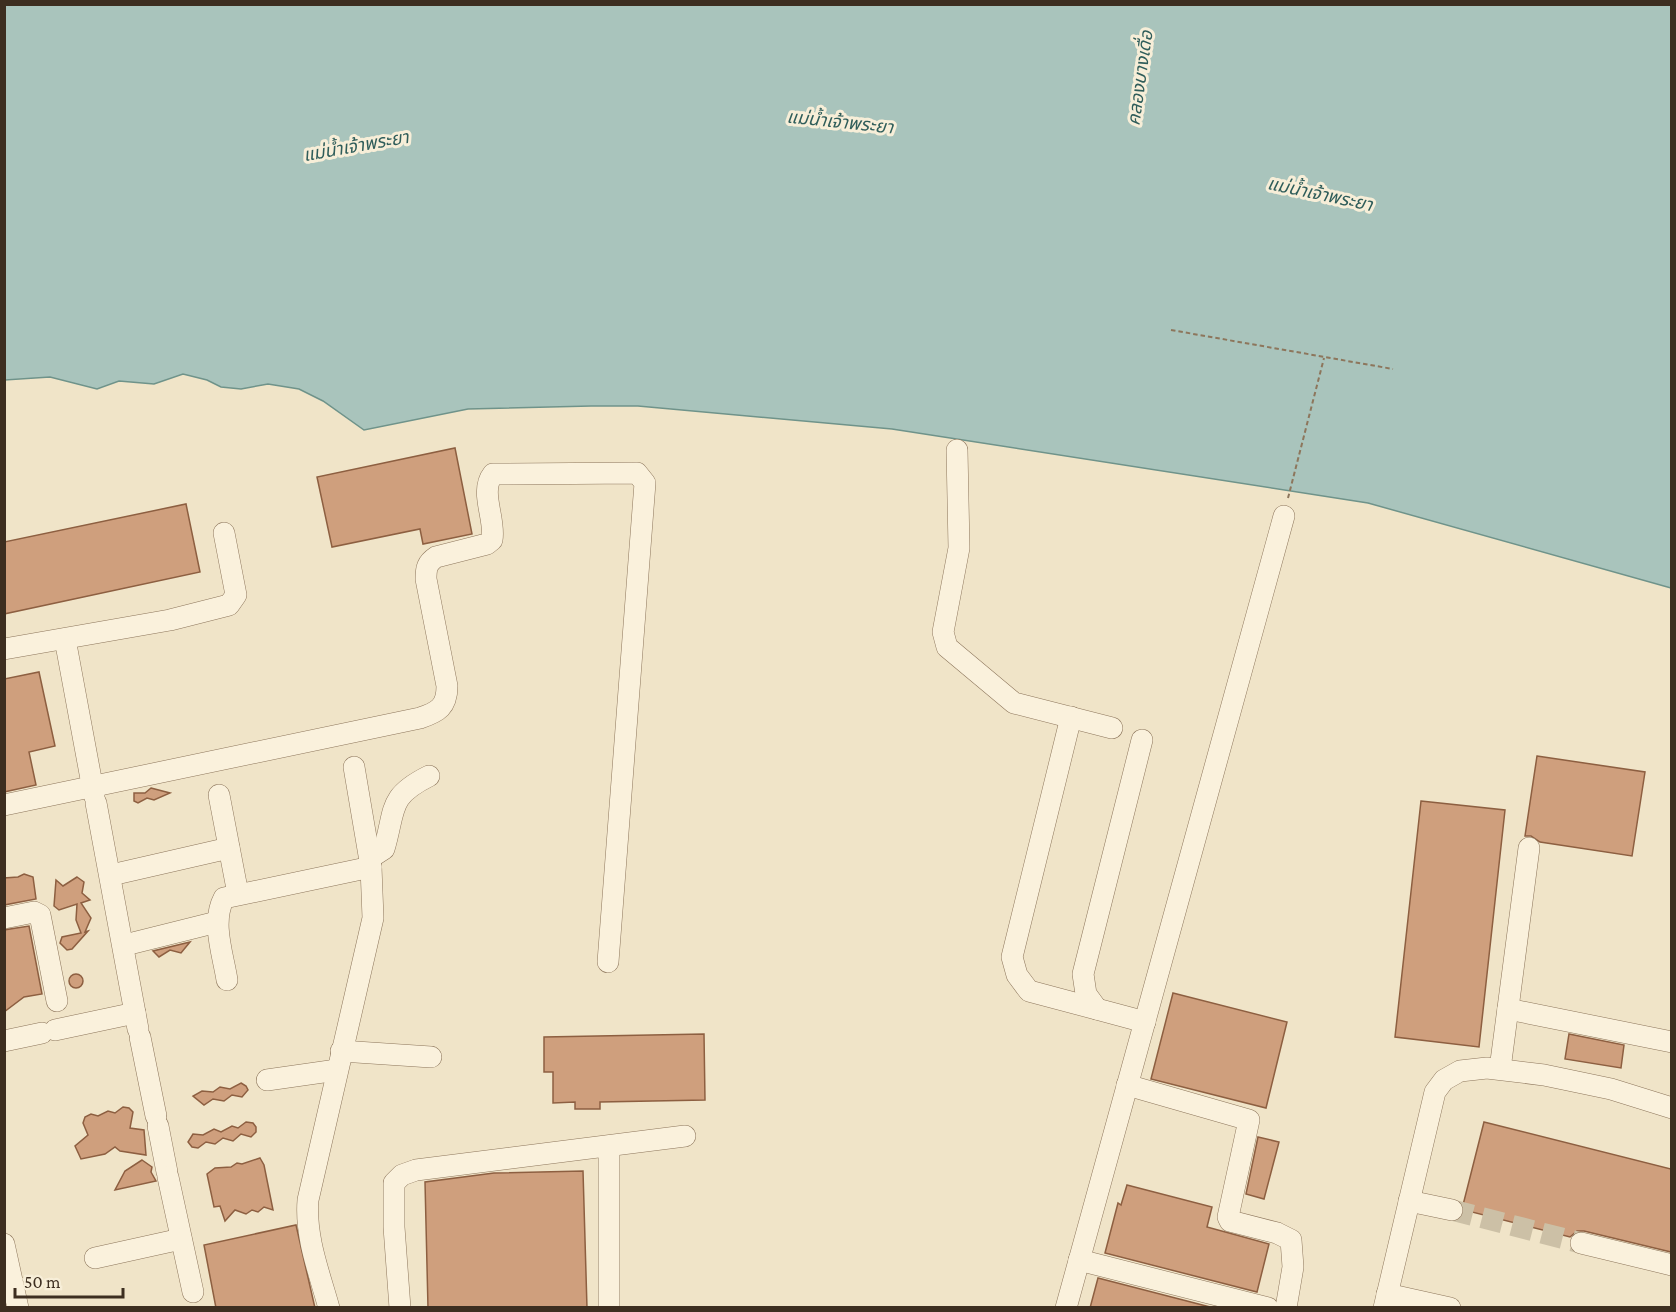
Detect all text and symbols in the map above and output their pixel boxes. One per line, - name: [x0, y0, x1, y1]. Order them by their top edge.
- water label: คลองบางเดื่อ: [1120, 28, 1157, 127]
- water label: แม่น้ำเจ้าพระยา: [786, 103, 895, 138]
- water label: แม่น้ำเจ้าพระยา: [301, 124, 411, 165]
- water label: แม่น้ำเจ้าพระยา: [1266, 170, 1376, 215]
- scale bar: [15, 1261, 123, 1299]
- text: 50 m: [24, 1272, 61, 1292]

